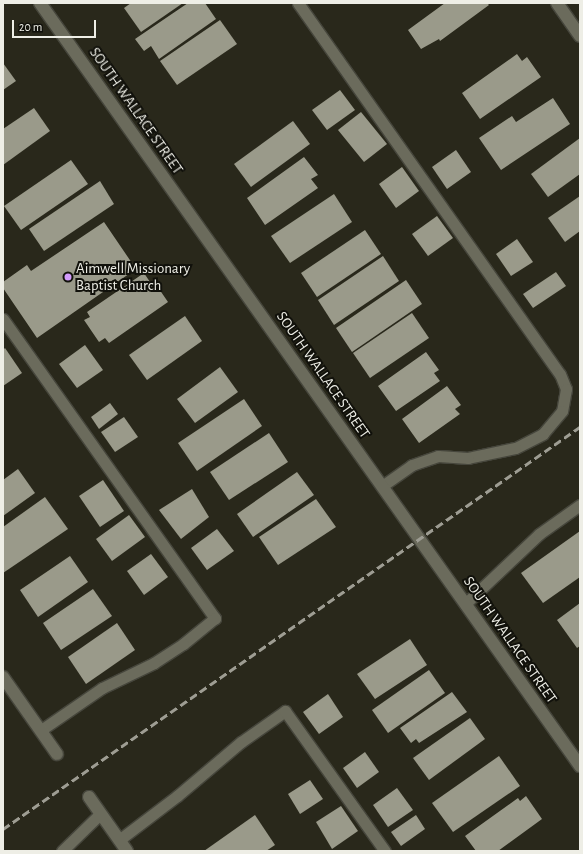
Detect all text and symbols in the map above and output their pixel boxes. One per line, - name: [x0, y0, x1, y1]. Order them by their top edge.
- scale bar: [14, 12, 98, 38]
- text: 20 m: [19, 21, 42, 33]
- street label: SOUTH WALLACE STREET: [85, 44, 187, 178]
- place label: Aimwell Missionary Baptist Church: [76, 259, 190, 294]
- marker: Aimwell Missionary Baptist Church: [63, 272, 73, 282]
- street label: SOUTH WALLACE STREET: [272, 308, 374, 442]
- street label: SOUTH WALLACE STREET: [459, 573, 561, 707]

